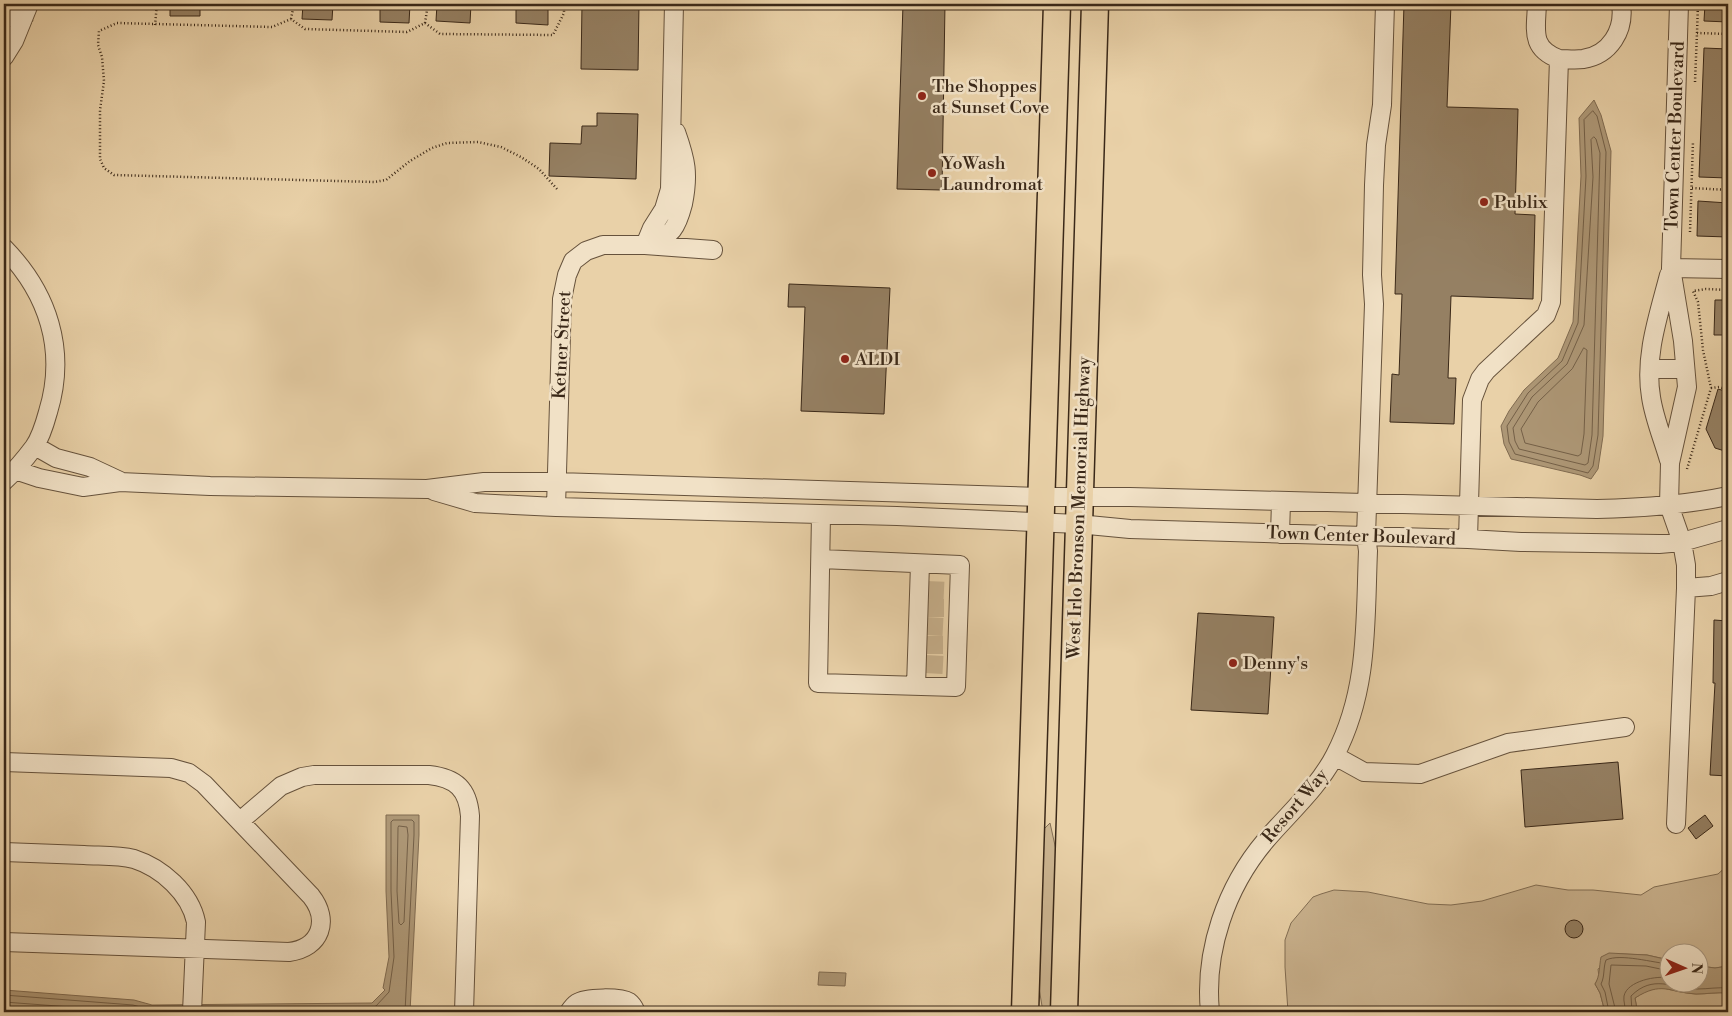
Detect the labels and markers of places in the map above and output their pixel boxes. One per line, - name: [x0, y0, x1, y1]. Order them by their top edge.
- place label: The Shoppes at Sunset Cove: [932, 75, 1049, 119]
- marker: The Shoppes at Sunset Cove: [916, 90, 928, 102]
- place label: YoWash Laundromat: [941, 152, 1044, 196]
- marker: YoWash Laundromat: [926, 167, 938, 179]
- place label: Publix: [1494, 191, 1548, 214]
- marker: Publix: [1478, 196, 1490, 208]
- place label: ALDI: [854, 348, 900, 371]
- marker: ALDI: [839, 353, 851, 365]
- place label: Denny's: [1243, 652, 1308, 675]
- marker: Denny's: [1227, 657, 1239, 669]

